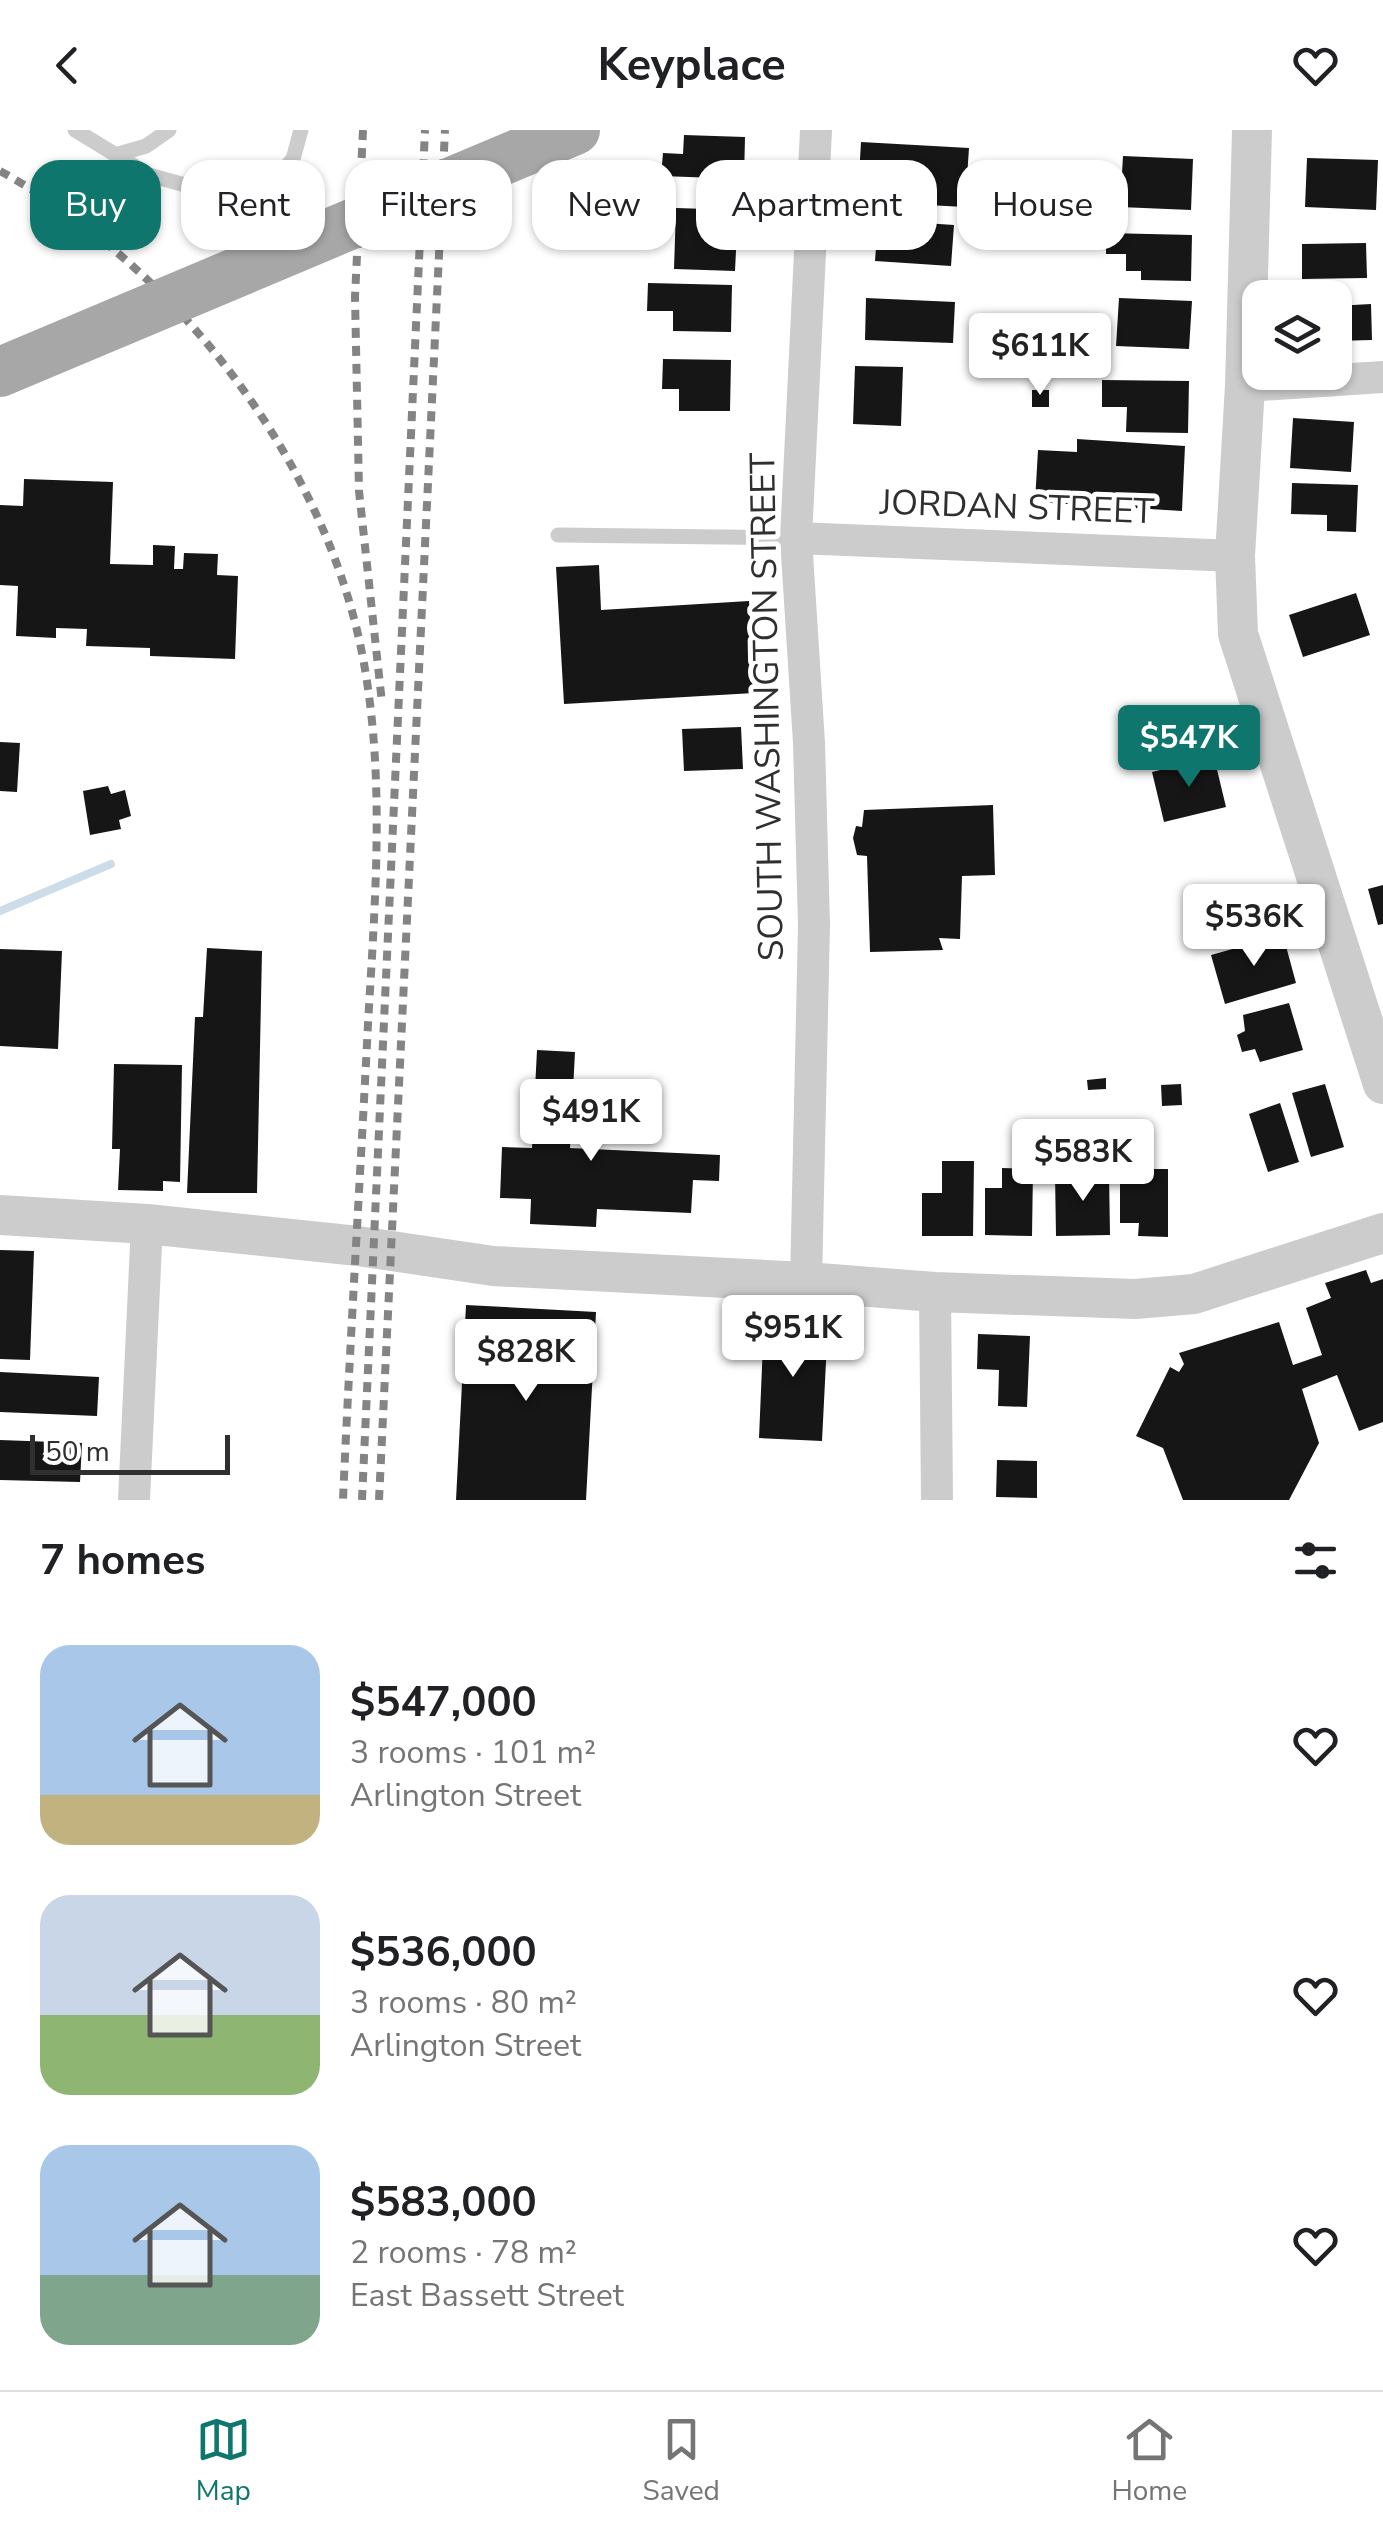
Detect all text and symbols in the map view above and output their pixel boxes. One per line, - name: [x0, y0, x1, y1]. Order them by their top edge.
- text: Keyplace: [597, 35, 786, 96]
- icon: back: [40, 38, 95, 93]
- icon: heart: [1288, 38, 1343, 93]
- chip: Buy: [30, 160, 161, 250]
- chip: Rent: [181, 160, 325, 250]
- chip: Filters: [345, 160, 512, 250]
- chip: New: [532, 160, 676, 250]
- chip: Apartment: [696, 160, 937, 250]
- chip: House: [957, 160, 1128, 250]
- map controls: [1242, 280, 1352, 390]
- button: layers: [1242, 280, 1352, 390]
- pin: $611K: [970, 313, 1110, 398]
- text: $611K: [991, 324, 1089, 367]
- street label: SOUTH WASHINGTON STREET: [739, 452, 795, 962]
- street label: JORDAN STREET: [878, 479, 1155, 535]
- pin: $547K: [1119, 705, 1259, 790]
- text: $547K: [1140, 716, 1238, 759]
- pin: $536K: [1184, 884, 1324, 969]
- text: $536K: [1205, 895, 1303, 938]
- pin: $491K: [521, 1079, 661, 1164]
- text: $491K: [542, 1090, 640, 1133]
- pin: $583K: [1013, 1119, 1153, 1204]
- text: $583K: [1034, 1130, 1132, 1173]
- pin: $951K: [723, 1295, 863, 1380]
- text: $951K: [744, 1306, 842, 1349]
- pin: $828K: [456, 1319, 596, 1404]
- text: $828K: [477, 1330, 575, 1373]
- scale bar: [30, 1430, 230, 1474]
- text: 50 m: [45, 1433, 110, 1471]
- text: 7 homes: [40, 1532, 205, 1589]
- icon: filters: [1288, 1533, 1343, 1588]
- text: $547,000: [350, 1674, 537, 1731]
- icon: home: [120, 1685, 240, 1805]
- icon: heart: [1288, 1718, 1343, 1773]
- text: 3 rooms · 101 m²: [350, 1731, 596, 1774]
- text: Arlington Street: [350, 1774, 581, 1817]
- text: $536,000: [350, 1924, 537, 1981]
- icon: home: [120, 1935, 240, 2055]
- icon: heart: [1288, 1968, 1343, 2023]
- text: 3 rooms · 80 m²: [350, 1981, 577, 2024]
- text: Arlington Street: [350, 2024, 581, 2067]
- text: $583,000: [350, 2174, 537, 2231]
- icon: home: [120, 2185, 240, 2305]
- icon: heart: [1288, 2218, 1343, 2273]
- text: 2 rooms · 78 m²: [350, 2231, 577, 2274]
- text: East Bassett Street: [350, 2274, 624, 2317]
- tab: Map: [196, 2412, 251, 2510]
- tab: Saved: [643, 2412, 720, 2510]
- tab: Home: [1111, 2412, 1187, 2510]

